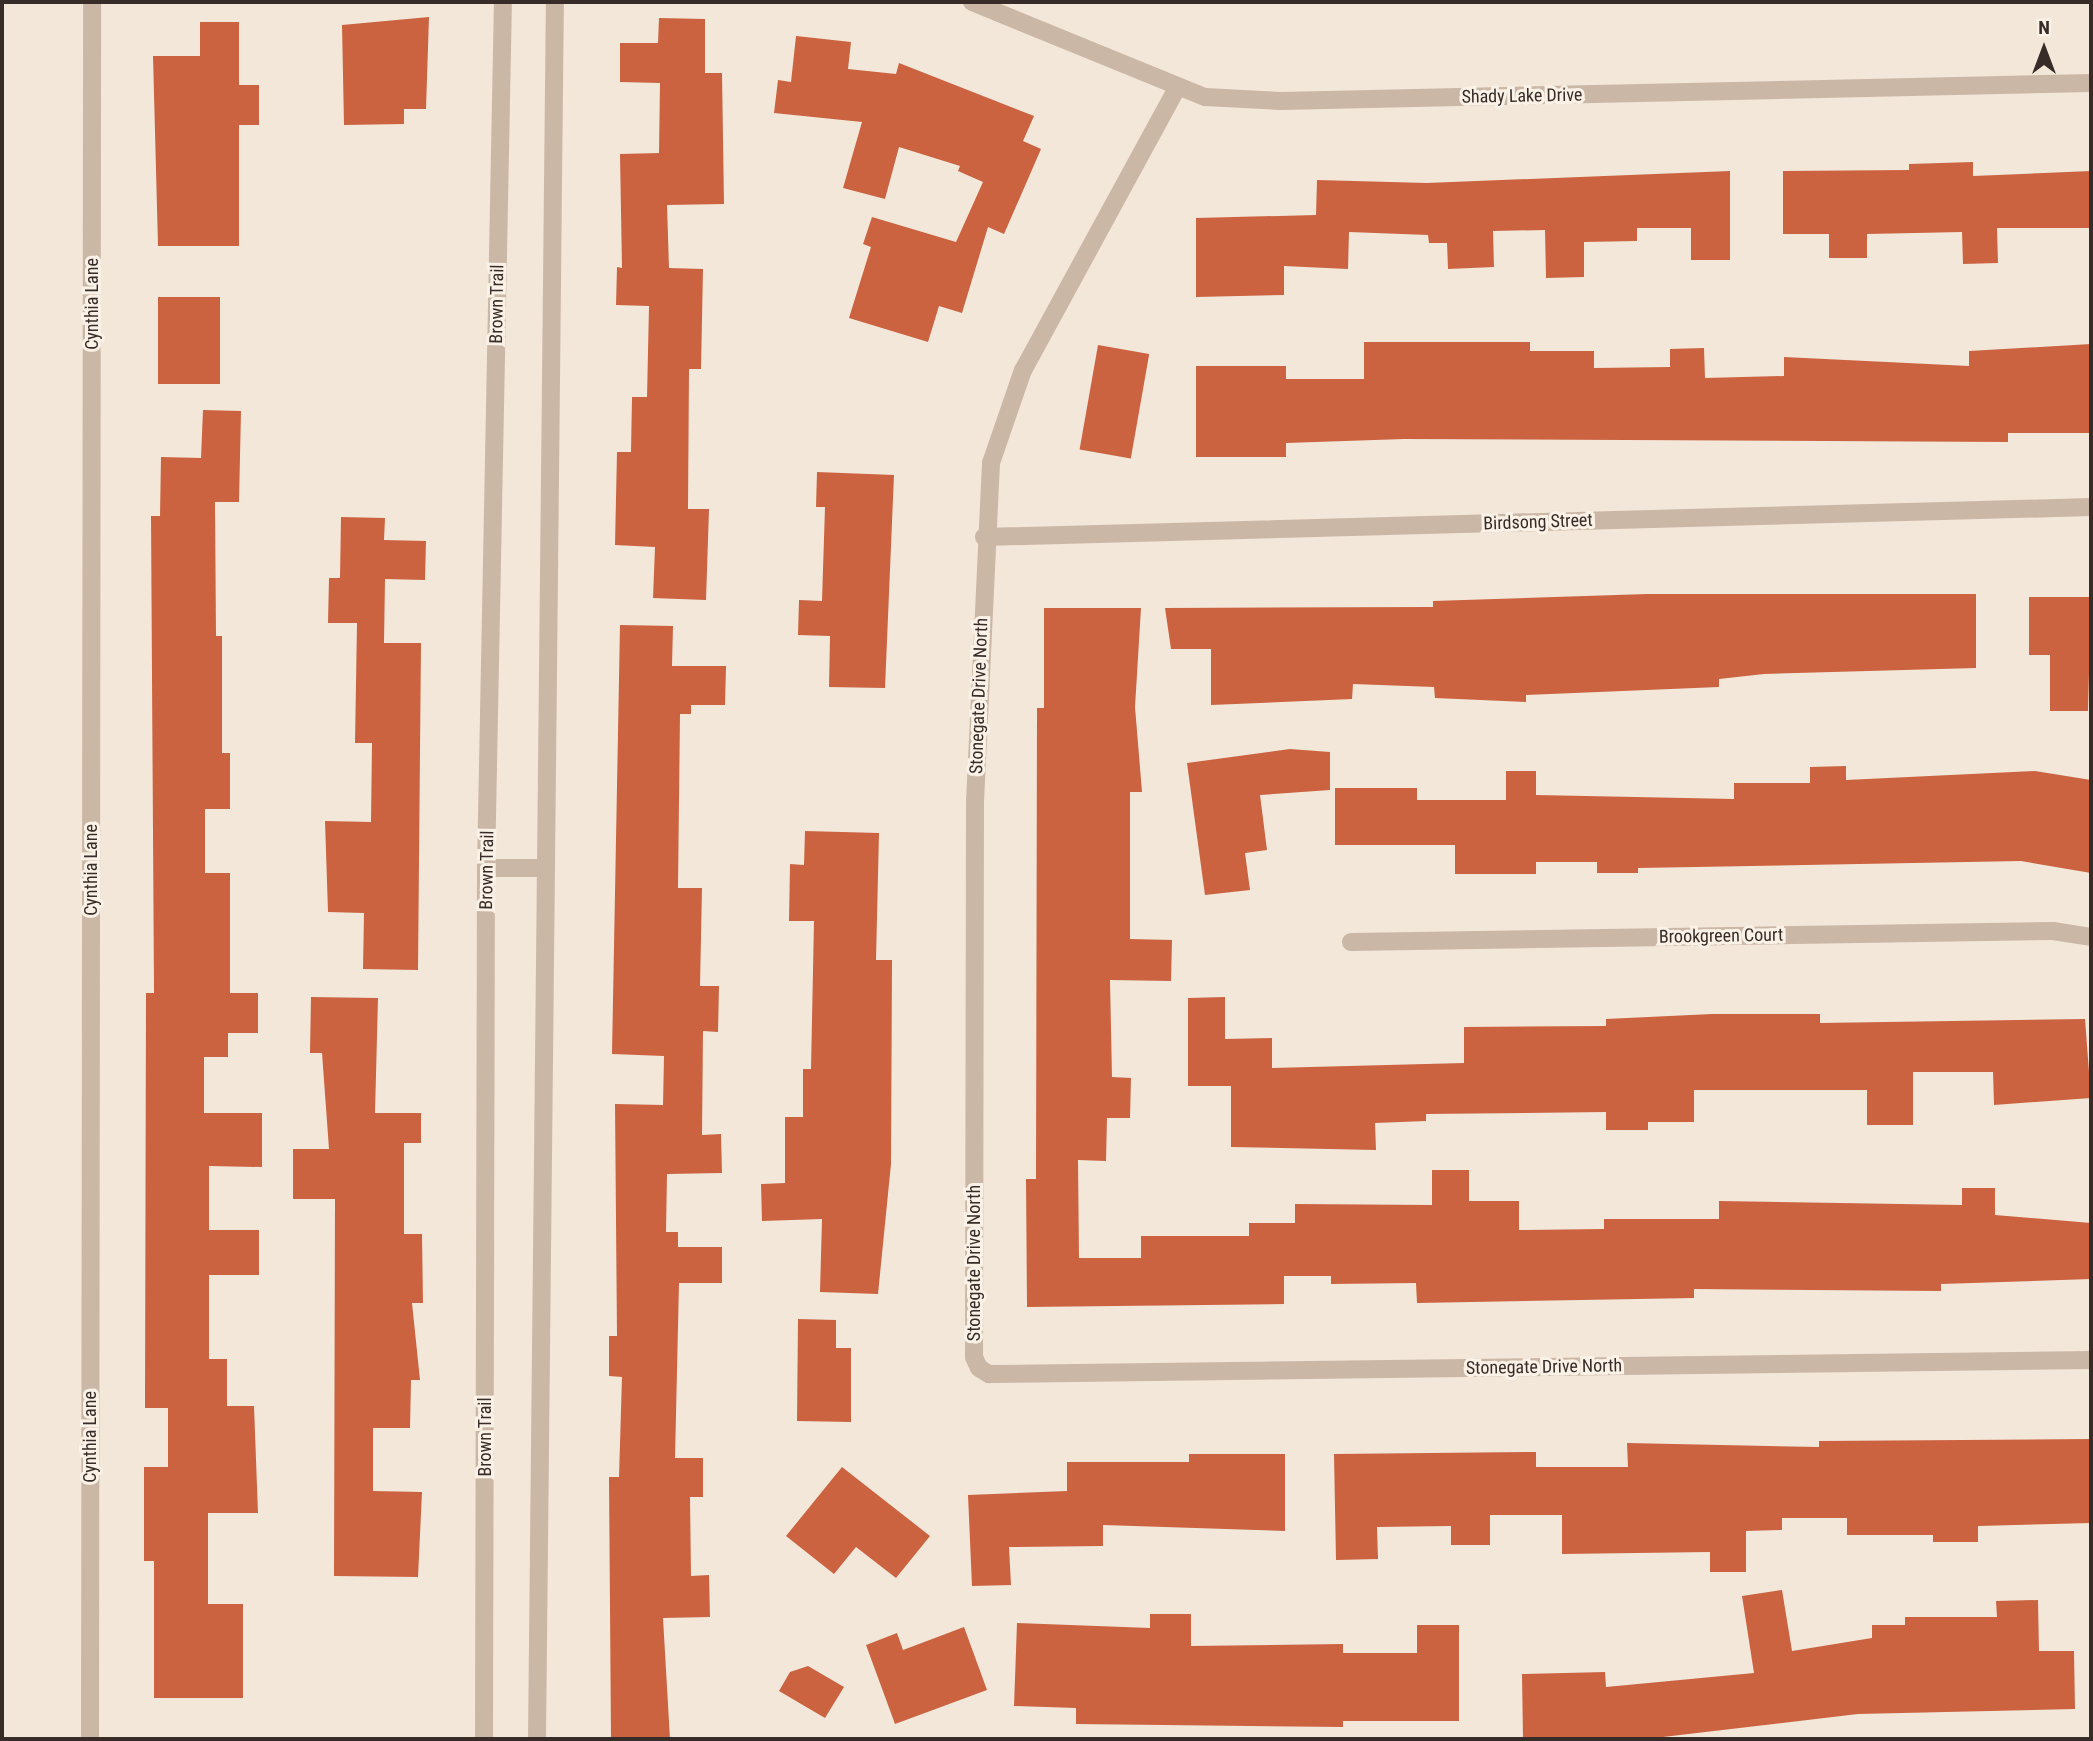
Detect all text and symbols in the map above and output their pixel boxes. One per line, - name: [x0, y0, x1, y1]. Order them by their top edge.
- north arrow: [2009, 14, 2079, 84]
- text: N: [2038, 16, 2050, 39]
- street label: Shady Lake Drive: [1461, 84, 1583, 108]
- street label: Cynthia Lane: [81, 258, 103, 350]
- street label: Brown Trail: [486, 264, 508, 344]
- street label: Birdsong Street: [1483, 509, 1593, 535]
- street label: Stonegate Drive North: [965, 618, 993, 774]
- street label: Cynthia Lane: [80, 824, 102, 916]
- street label: Brown Trail: [476, 830, 498, 910]
- street label: Brookgreen Court: [1659, 924, 1783, 948]
- street label: Stonegate Drive North: [963, 1185, 985, 1341]
- street label: Stonegate Drive North: [1466, 1355, 1622, 1379]
- street label: Cynthia Lane: [79, 1391, 101, 1483]
- street label: Brown Trail: [474, 1397, 496, 1477]

